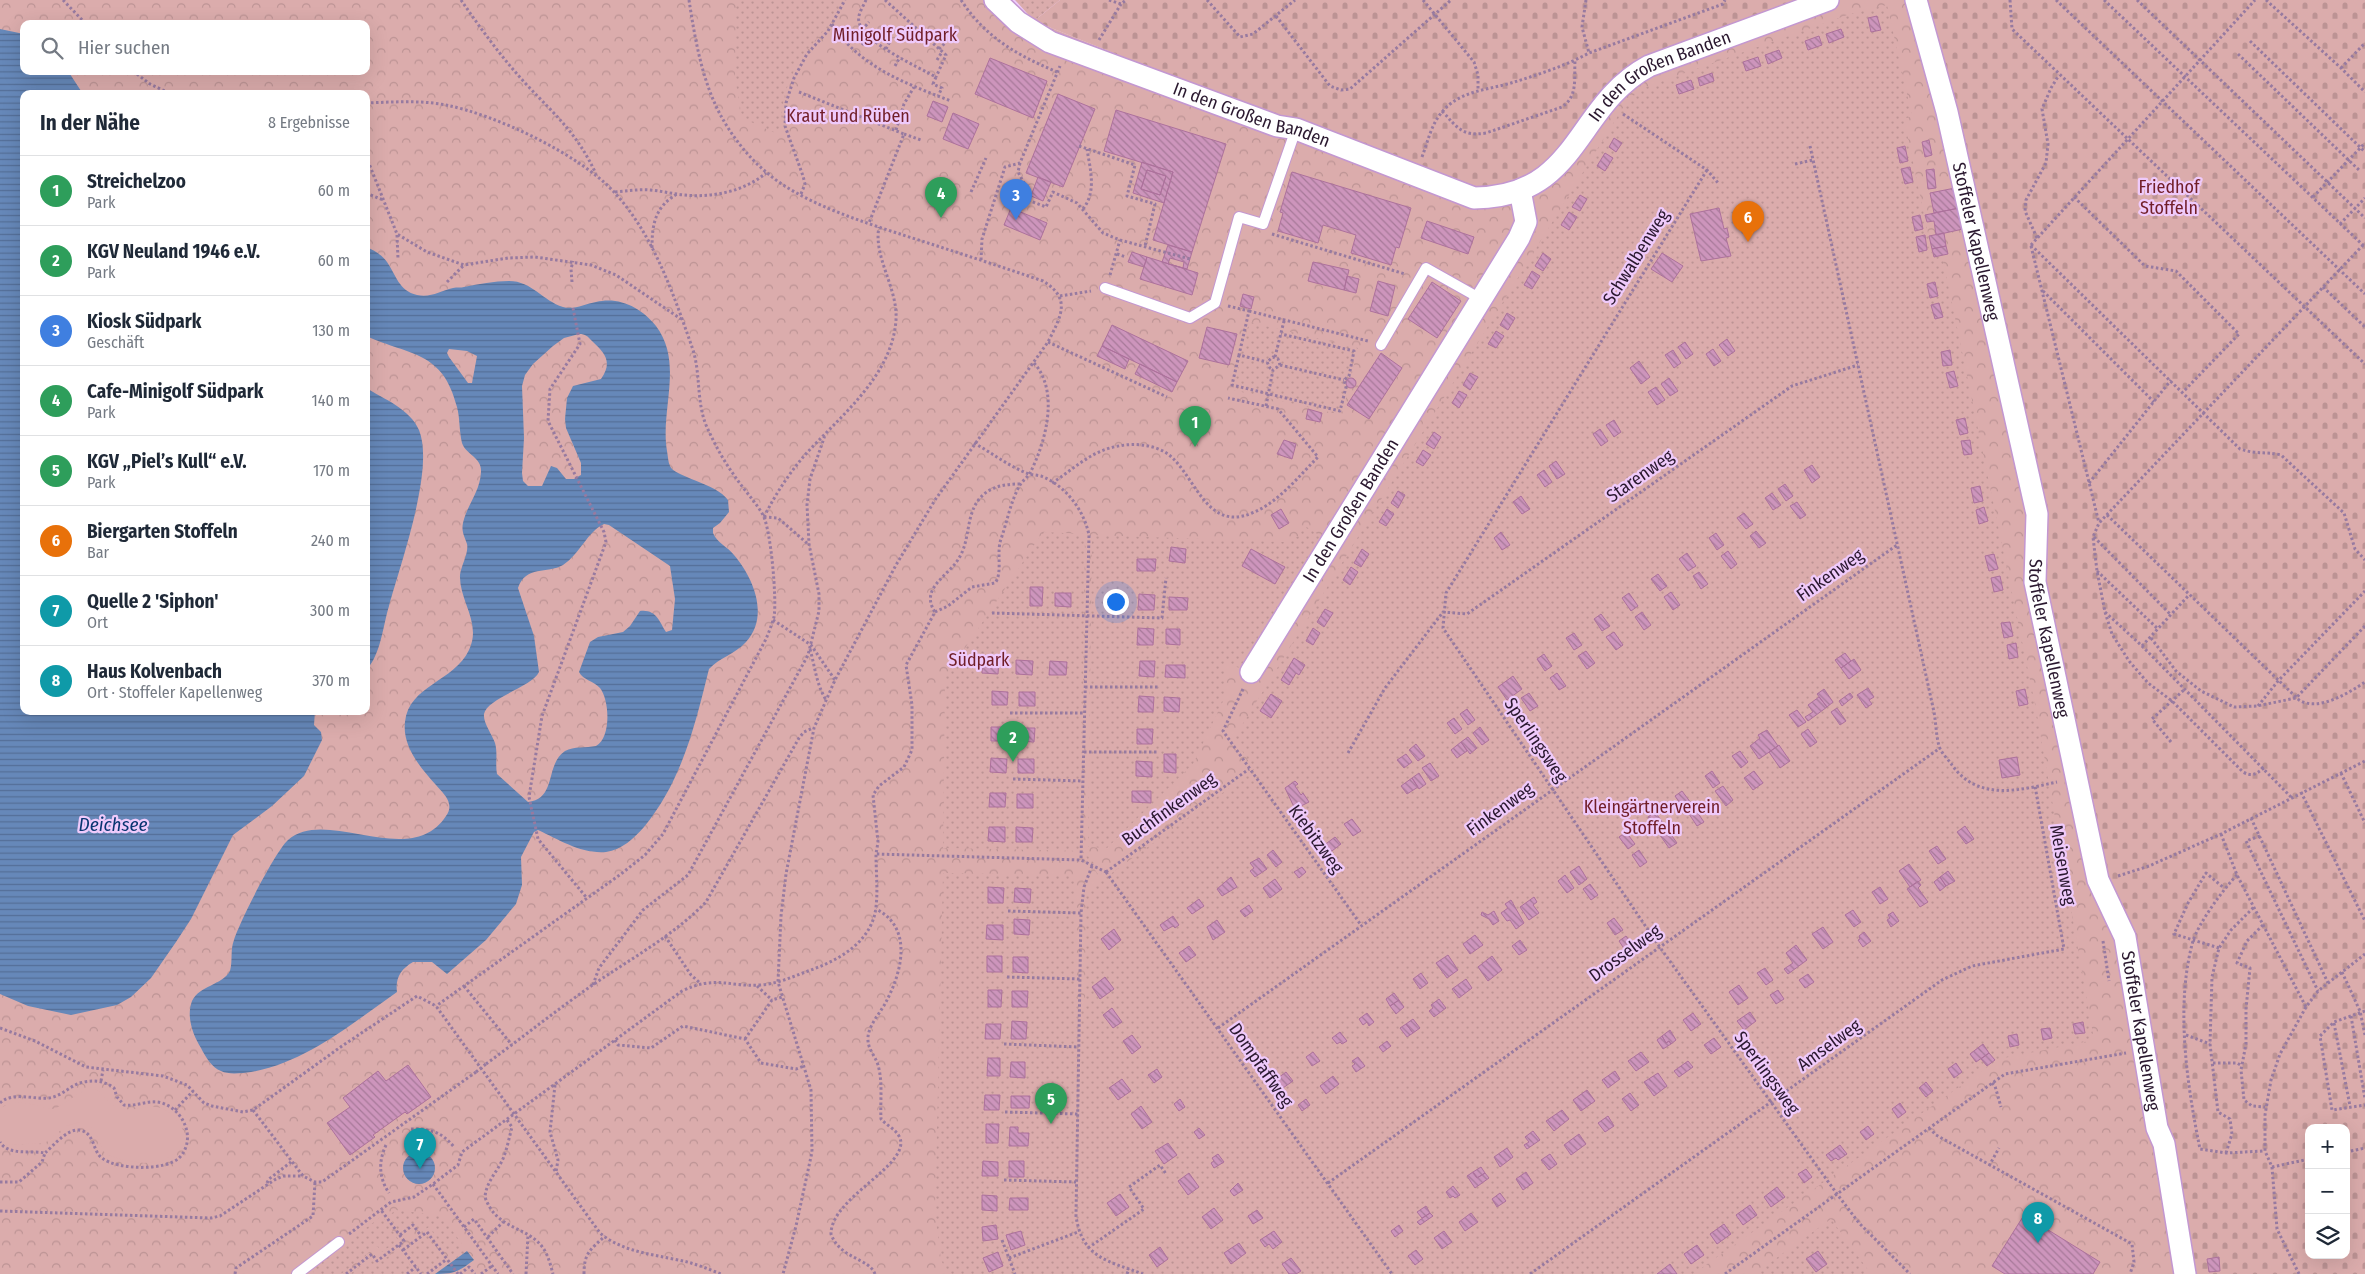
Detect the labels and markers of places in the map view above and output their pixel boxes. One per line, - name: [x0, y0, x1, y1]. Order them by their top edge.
- pin: 4: [925, 177, 957, 218]
- pin: 3: [1000, 179, 1032, 220]
- pin: 6: [1732, 201, 1764, 242]
- pin: 1: [1179, 406, 1211, 447]
- pin: 2: [997, 721, 1029, 762]
- pin: 5: [1035, 1083, 1067, 1124]
- pin: 7: [404, 1128, 436, 1169]
- pin: 8: [2022, 1202, 2054, 1243]

